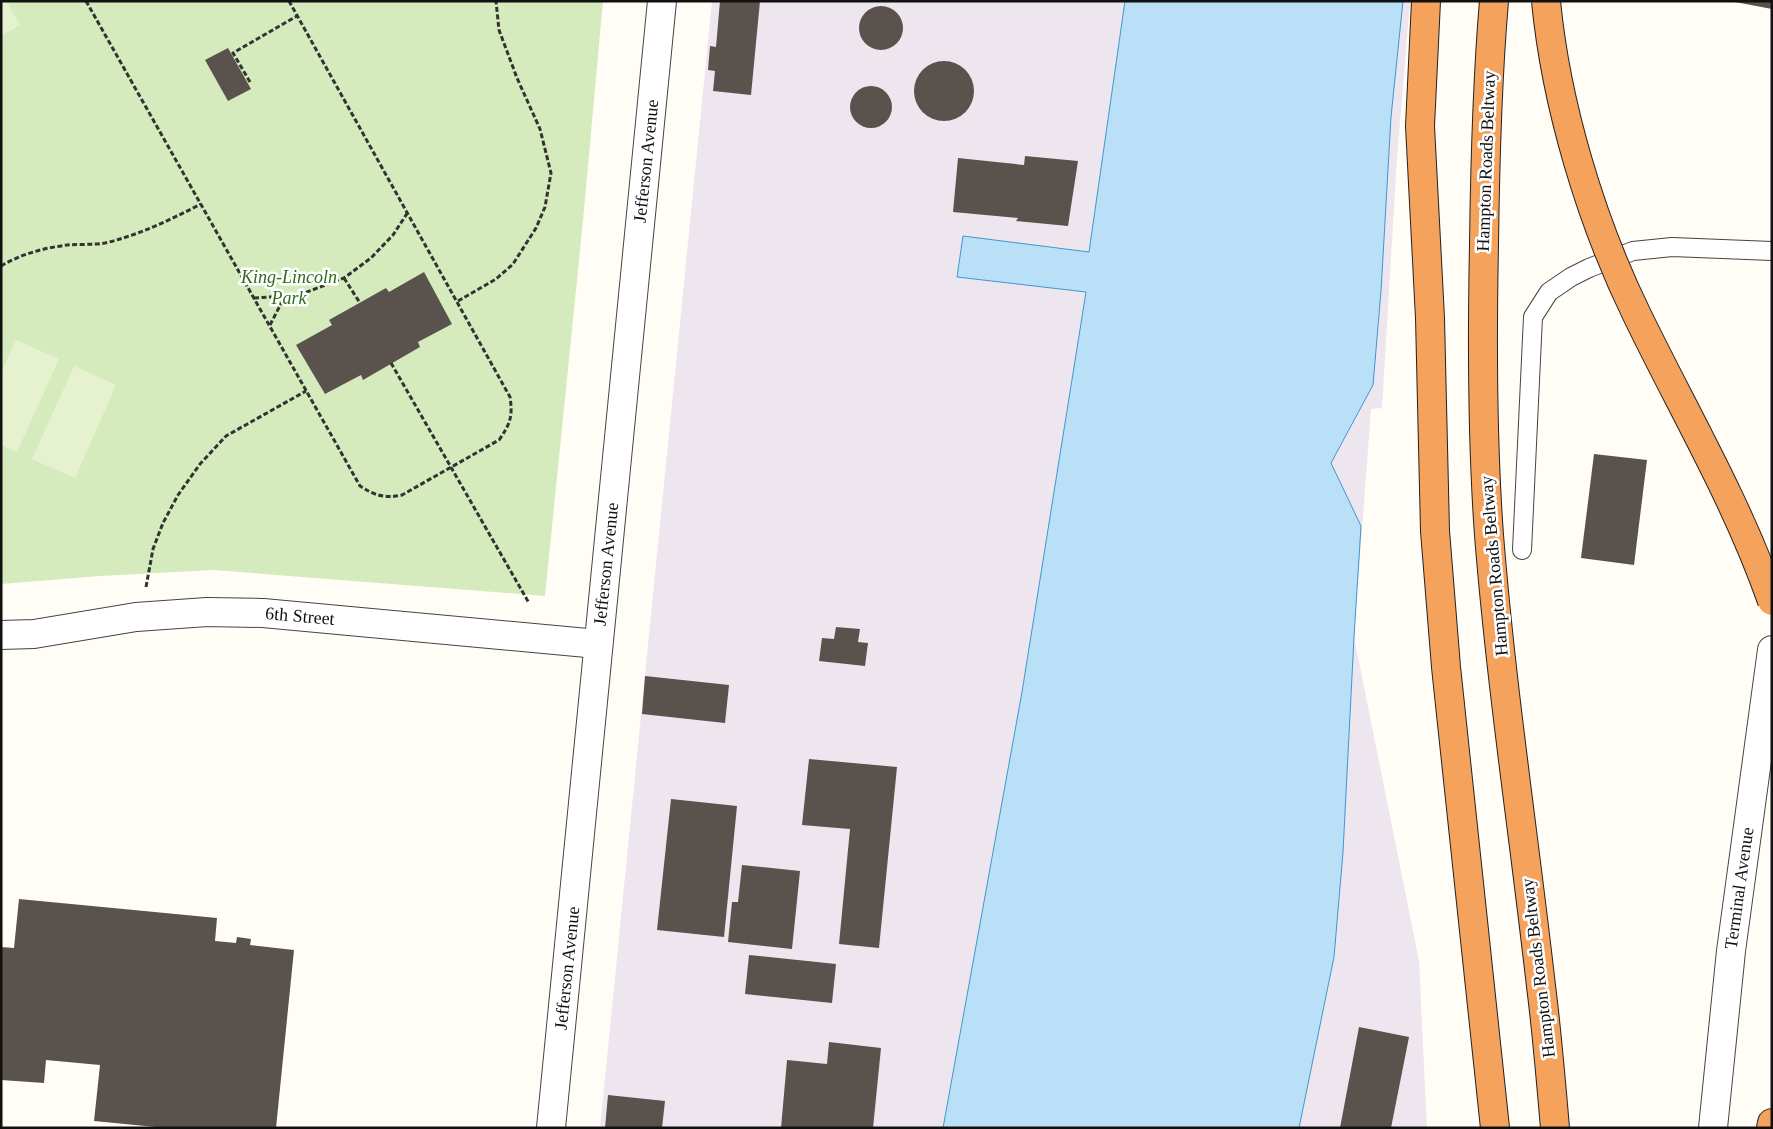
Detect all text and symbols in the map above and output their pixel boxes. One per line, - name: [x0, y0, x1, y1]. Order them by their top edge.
- street label: Hampton Roads Beltway: [1473, 70, 1499, 252]
- street label: Jefferson Avenue: [630, 98, 662, 224]
- park label: King-Lincoln Park: [240, 267, 337, 308]
- street label: Hampton Roads Beltway: [1476, 475, 1512, 657]
- street label: Jefferson Avenue: [590, 501, 622, 627]
- street label: 6th Street: [265, 603, 335, 629]
- street label: Terminal Avenue: [1721, 826, 1757, 950]
- street label: Hampton Roads Beltway: [1517, 877, 1559, 1059]
- street label: Jefferson Avenue: [551, 905, 583, 1031]

